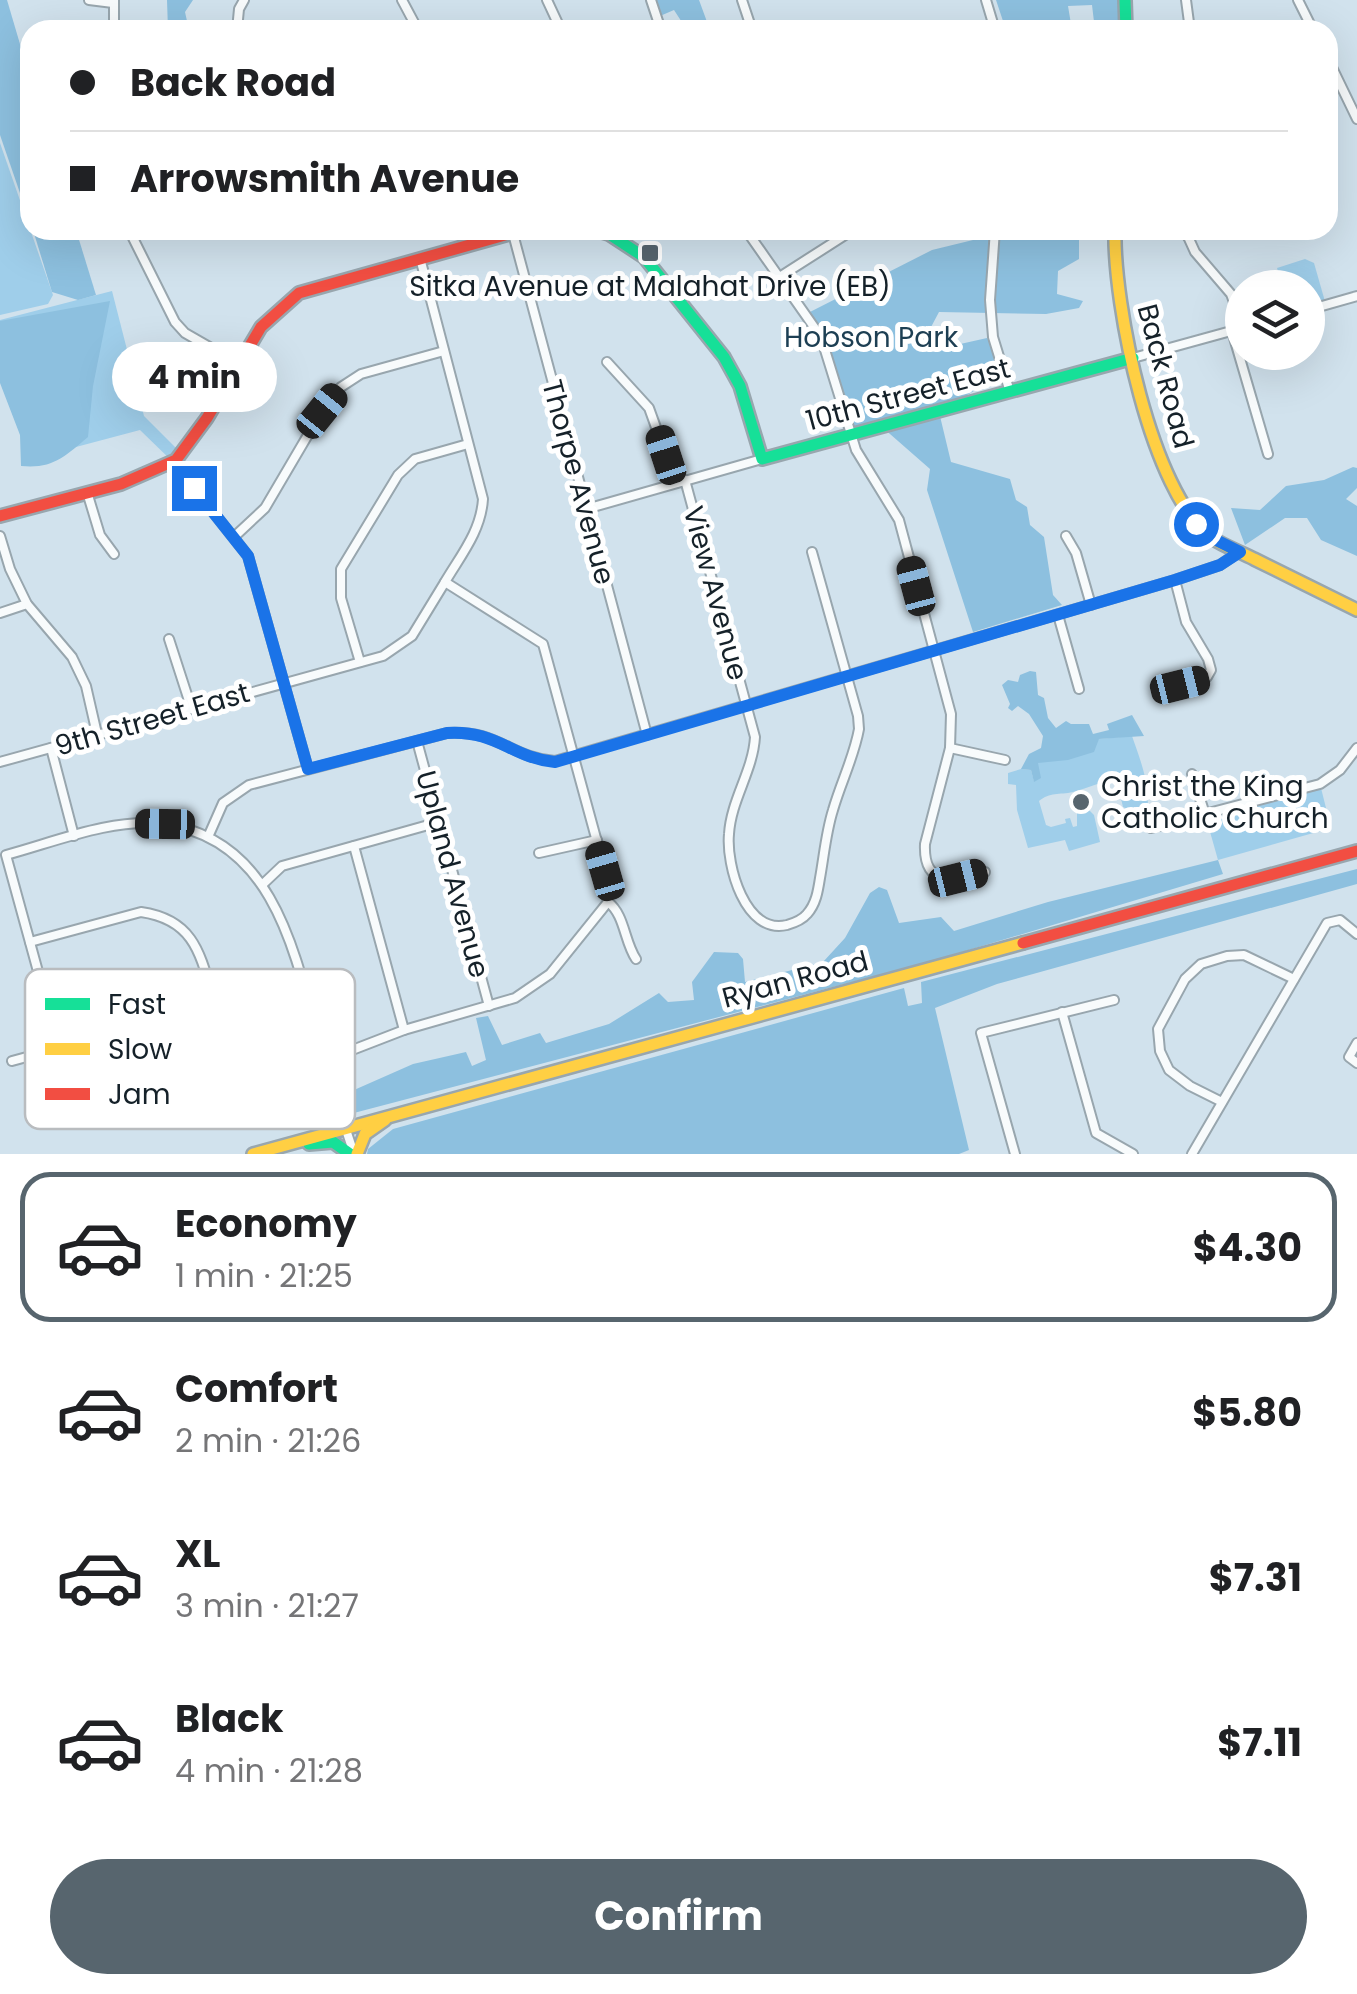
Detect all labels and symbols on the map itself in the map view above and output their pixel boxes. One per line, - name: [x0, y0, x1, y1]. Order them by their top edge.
- marker: Sitka Avenue at Malahat Drive (EB): [639, 242, 661, 264]
- place label: Sitka Avenue at Malahat Drive (EB): [409, 267, 891, 306]
- street label: Back Road: [1128, 300, 1203, 453]
- park label: Hobson Park: [784, 318, 959, 357]
- callout: 4 min: [111, 343, 276, 413]
- street label: 10th Street East: [802, 349, 1014, 440]
- street label: Thorpe Avenue: [532, 375, 625, 589]
- car: [291, 378, 353, 444]
- car: [642, 422, 690, 488]
- route end: [172, 466, 217, 511]
- street label: View Avenue: [674, 502, 757, 685]
- route start: [1174, 502, 1219, 547]
- car: [894, 553, 938, 619]
- car: [1147, 663, 1213, 707]
- street label: 9th Street East: [50, 673, 254, 766]
- street label: Upland Avenue: [406, 766, 499, 982]
- place label: Christ the King Catholic Church: [1101, 767, 1329, 838]
- marker: Christ the King Catholic Church: [1070, 791, 1092, 813]
- car: [135, 808, 195, 840]
- car: [582, 838, 628, 904]
- car: [925, 856, 991, 900]
- street label: Ryan Road: [718, 941, 873, 1018]
- legend: [25, 969, 355, 1129]
- text: Fast: [108, 985, 166, 1024]
- text: Slow: [108, 1030, 172, 1069]
- text: Jam: [108, 1075, 171, 1114]

